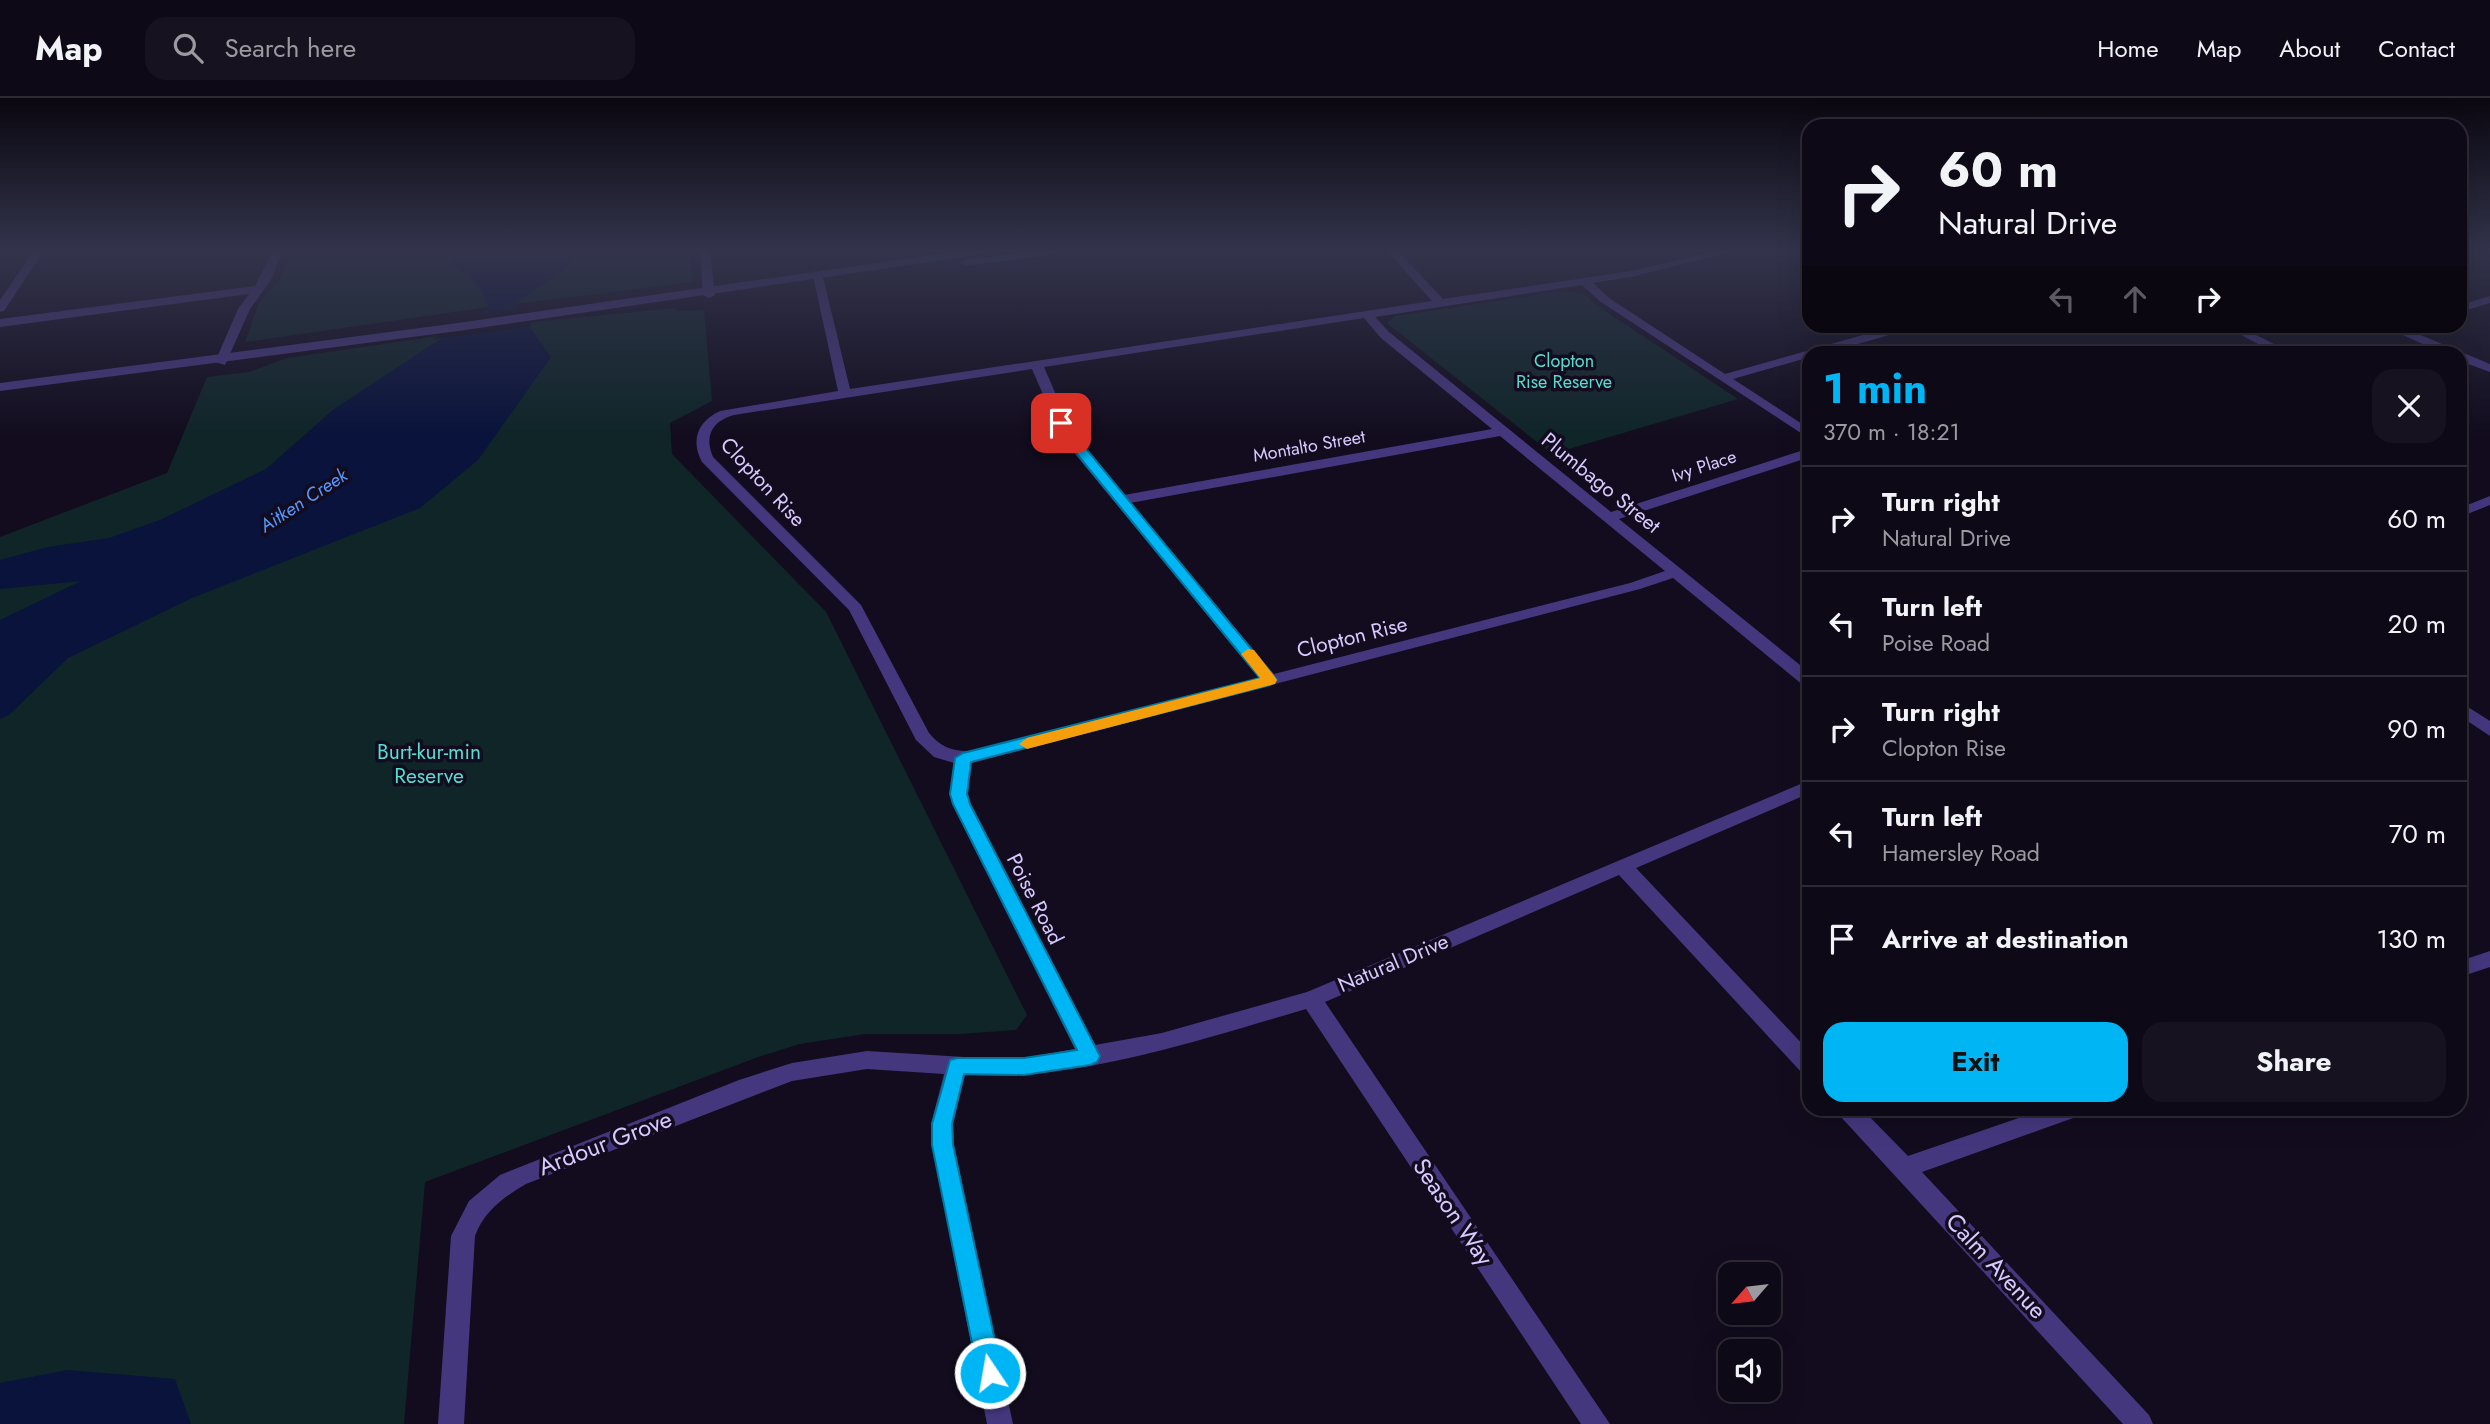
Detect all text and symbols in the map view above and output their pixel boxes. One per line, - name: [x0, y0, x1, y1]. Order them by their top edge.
- search box: [145, 17, 635, 80]
- text: Map: [35, 25, 103, 72]
- icon: search: [169, 29, 207, 67]
- text: Search here: [225, 29, 356, 67]
- text: Home: [2097, 31, 2159, 66]
- text: Map: [2197, 31, 2241, 66]
- text: About: [2279, 31, 2340, 66]
- text: Contact: [2378, 31, 2455, 66]
- text: 60 m: [1938, 135, 2058, 205]
- icon: right: [1823, 147, 1914, 238]
- text: Natural Drive: [1938, 200, 2117, 246]
- icon: left: [2043, 280, 2081, 318]
- icon: ahead: [2116, 280, 2154, 318]
- icon: right: [2189, 280, 2227, 318]
- park label: Clopton Rise Reserve: [1516, 348, 1612, 395]
- text: 1 min: [1823, 358, 1927, 419]
- button: close: [2372, 369, 2446, 443]
- pin: [1031, 393, 1091, 453]
- icon: arrive: [1042, 404, 1080, 442]
- text: 370 m · 18:21: [1823, 415, 1960, 449]
- street label: Montalto Street: [1251, 423, 1368, 469]
- street label: Plumbago Street: [1535, 426, 1667, 540]
- street label: Clopton Rise: [714, 430, 813, 534]
- street label: Ivy Place: [1668, 443, 1740, 489]
- water label: Aitken Creek: [253, 461, 353, 539]
- text: Turn right: [1882, 483, 2000, 521]
- icon: right: [1823, 500, 1861, 538]
- text: 60 m: [2387, 500, 2446, 538]
- text: Natural Drive: [1882, 521, 2011, 555]
- text: Turn left: [1882, 588, 1982, 626]
- icon: left: [1823, 605, 1861, 643]
- text: 20 m: [2388, 605, 2446, 643]
- street label: Clopton Rise: [1294, 609, 1411, 665]
- text: Poise Road: [1882, 626, 1990, 660]
- text: Turn right: [1882, 693, 2000, 731]
- icon: right: [1823, 710, 1861, 748]
- text: 90 m: [2387, 710, 2446, 748]
- text: Clopton Rise: [1882, 731, 2006, 765]
- park label: Burt-kur-min Reserve: [377, 737, 481, 791]
- text: Turn left: [1882, 798, 1982, 836]
- icon: left: [1823, 815, 1861, 853]
- text: 70 m: [2389, 815, 2446, 853]
- text: Hamersley Road: [1882, 836, 2040, 870]
- street label: Poise Road: [999, 848, 1071, 950]
- icon: arrive: [1823, 920, 1861, 958]
- text: Arrive at destination: [1882, 920, 2129, 958]
- text: 130 m: [2376, 920, 2446, 958]
- street label: Natural Drive: [1333, 926, 1453, 1000]
- button: Exit: [1823, 1022, 2128, 1102]
- button: Share: [2142, 1022, 2446, 1102]
- street label: Ardour Grove: [533, 1101, 677, 1184]
- street label: Season Way: [1405, 1151, 1503, 1273]
- street label: Calm Avenue: [1938, 1205, 2055, 1327]
- north arrow: [1718, 1262, 1782, 1325]
- map controls: [1718, 1262, 1781, 1402]
- position arrow: [953, 1336, 1027, 1410]
- button: sound: [1718, 1339, 1781, 1402]

